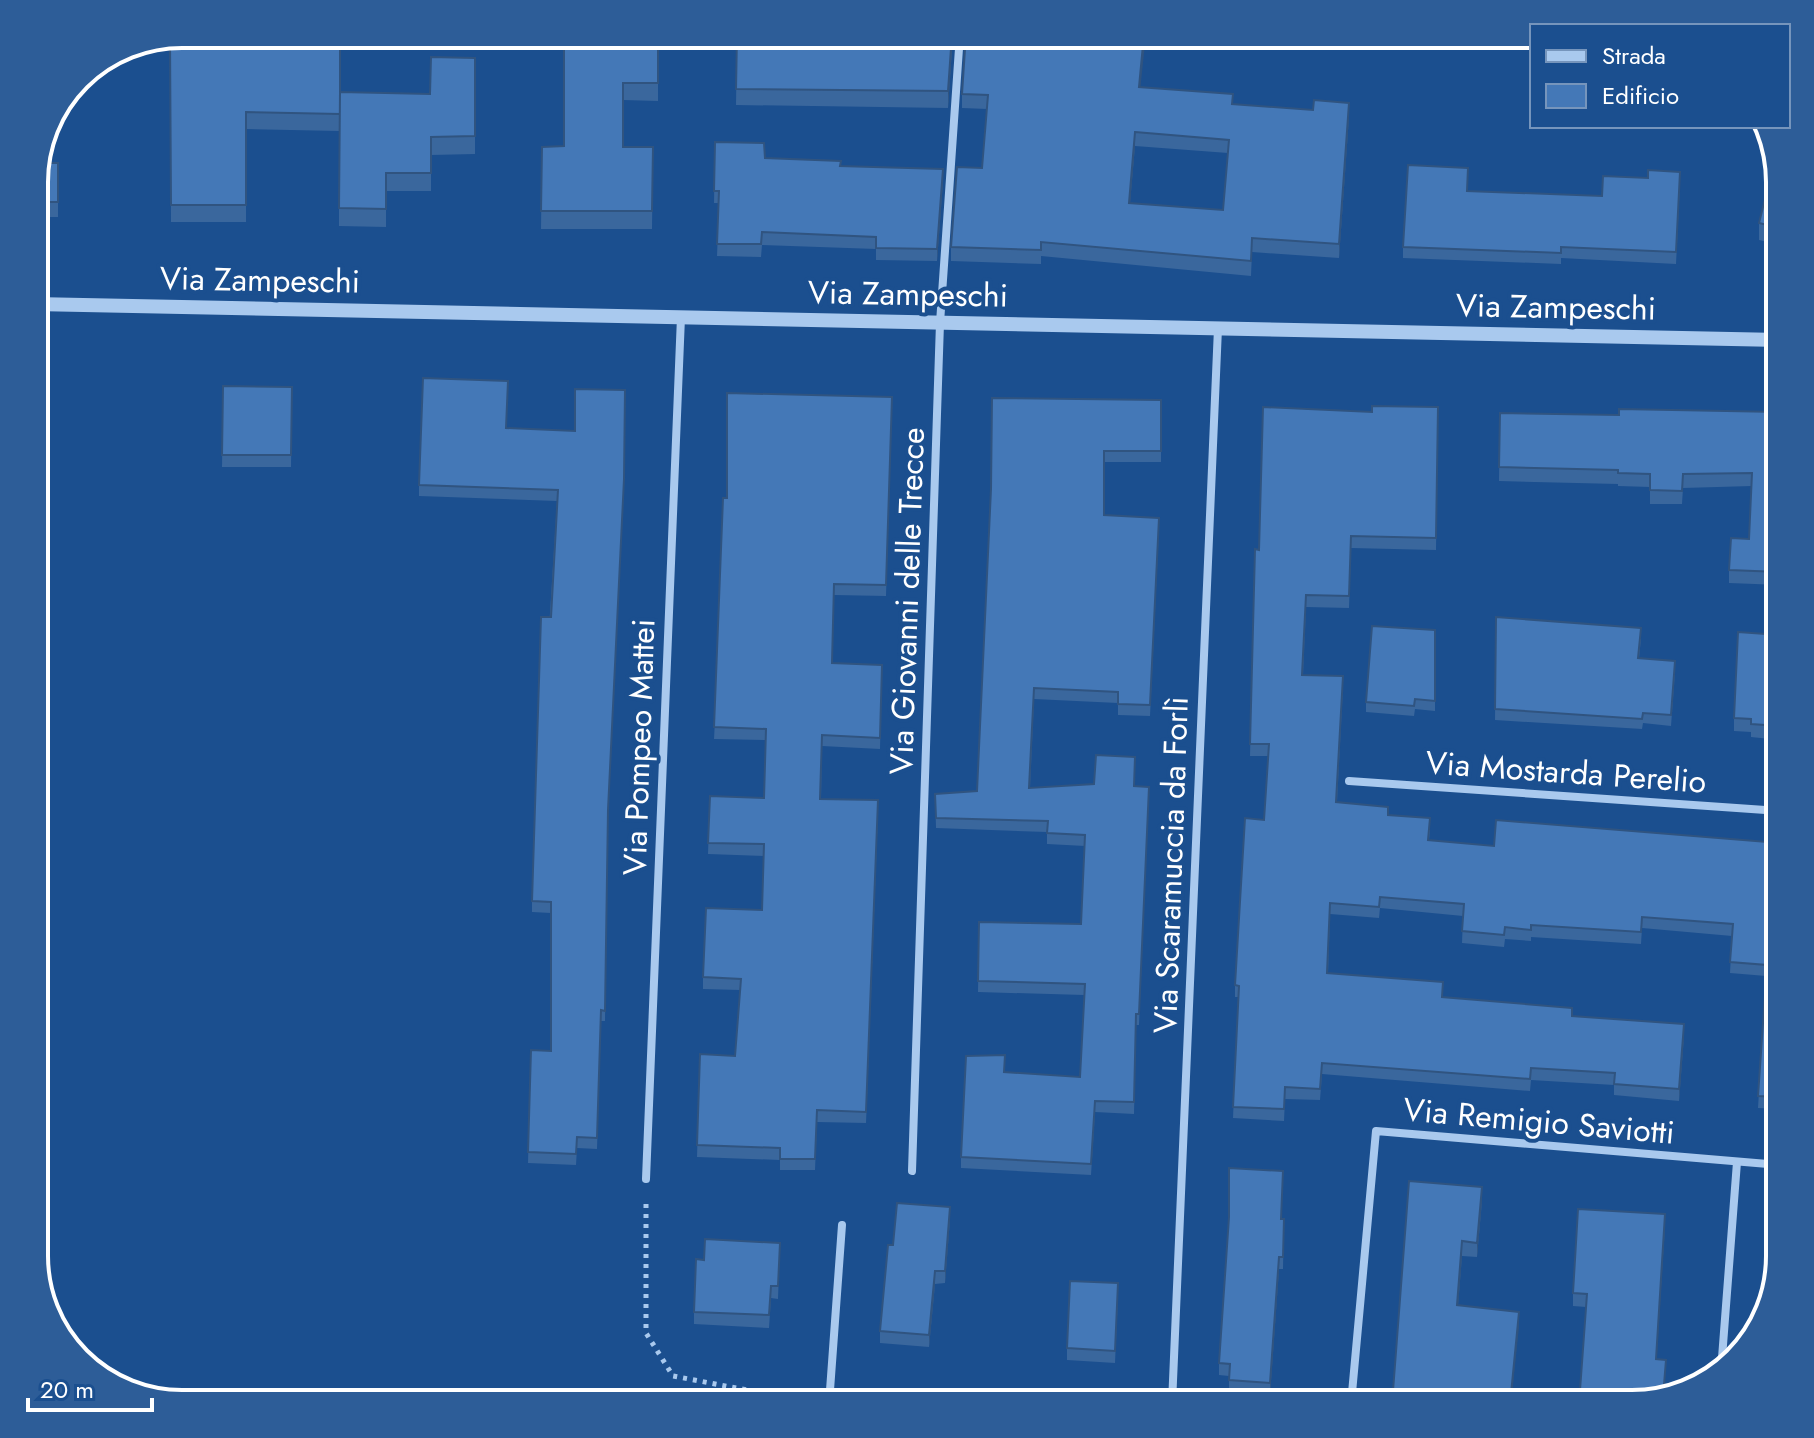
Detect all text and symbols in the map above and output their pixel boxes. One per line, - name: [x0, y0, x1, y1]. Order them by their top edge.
- legend: [1530, 24, 1790, 128]
- text: Strada: [1602, 38, 1666, 73]
- text: Edificio: [1602, 78, 1679, 113]
- street label: Via Zampeschi: [159, 255, 361, 305]
- street label: Via Zampeschi: [807, 269, 1009, 319]
- street label: Via Zampeschi: [1455, 282, 1657, 332]
- street label: Via Giovanni delle Trecce: [878, 427, 936, 775]
- street label: Via Pompeo Mattei: [612, 618, 666, 876]
- street label: Via Scaramuccia da Forlì: [1142, 696, 1200, 1034]
- street label: Via Mostarda Perelio: [1424, 739, 1708, 805]
- street label: Via Remigio Saviotti: [1401, 1086, 1677, 1156]
- scale bar: [28, 1362, 152, 1412]
- text: 20 m: [40, 1372, 94, 1407]

